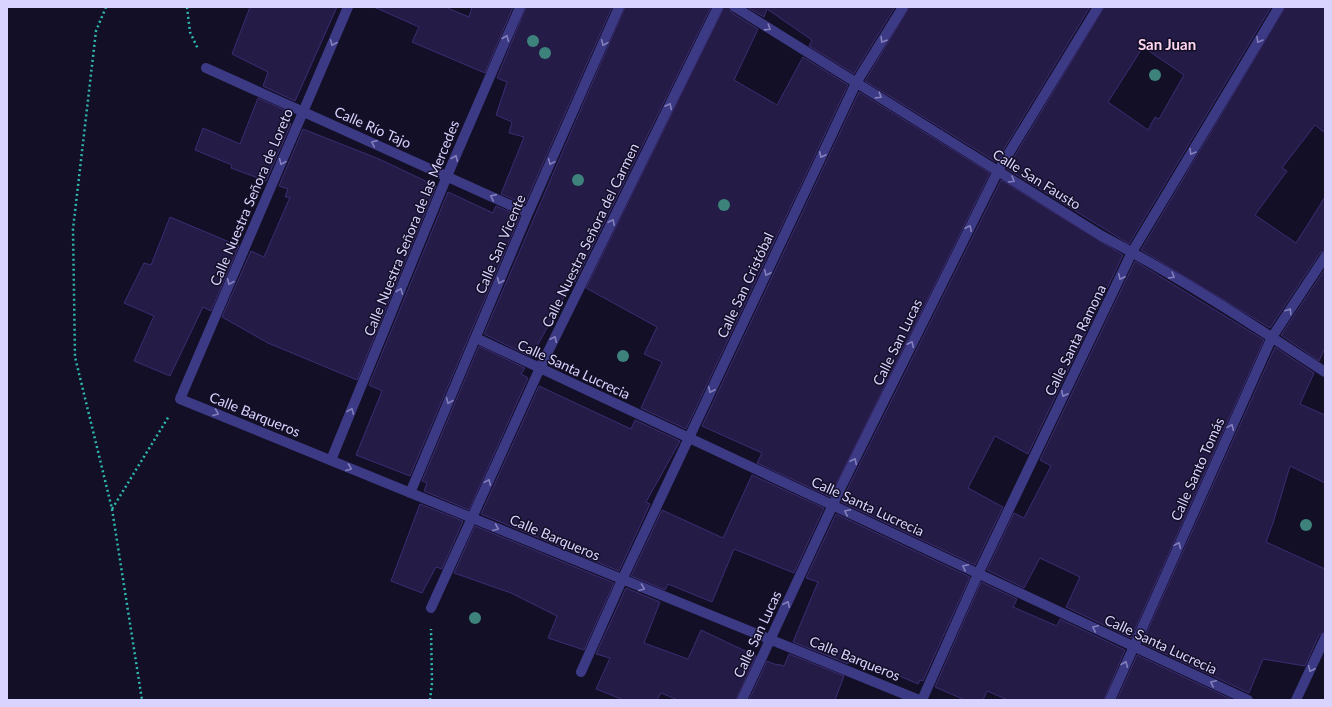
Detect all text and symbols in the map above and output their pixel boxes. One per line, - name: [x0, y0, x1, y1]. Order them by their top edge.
- one-way arrow: [764, 23, 771, 30]
- one-way arrow: [502, 35, 510, 42]
- district label: San Juan: [1138, 35, 1196, 53]
- one-way arrow: [880, 36, 887, 43]
- one-way arrow: [1257, 36, 1264, 43]
- one-way arrow: [330, 38, 338, 46]
- one-way arrow: [600, 39, 608, 46]
- one-way arrow: [874, 92, 881, 99]
- one-way arrow: [664, 102, 672, 110]
- street label: Calle Río Tajo: [332, 103, 414, 151]
- street label: Calle Nuestra Señora de Loreto: [206, 106, 296, 288]
- street label: Calle Nuestra Señora de las Mercedes: [360, 118, 462, 338]
- one-way arrow: [371, 140, 379, 148]
- street label: Calle Nuestra Señora del Carmen: [538, 140, 642, 330]
- street label: Calle San Fausto: [990, 145, 1084, 213]
- one-way arrow: [1190, 148, 1197, 155]
- one-way arrow: [819, 151, 827, 158]
- one-way arrow: [450, 154, 458, 162]
- one-way arrow: [548, 157, 556, 165]
- one-way arrow: [278, 159, 286, 166]
- one-way arrow: [1008, 176, 1015, 183]
- street label: Calle San Vicente: [471, 192, 529, 296]
- one-way arrow: [489, 194, 497, 202]
- one-way arrow: [607, 219, 615, 227]
- one-way arrow: [964, 225, 972, 232]
- street label: Calle San Cristóbal: [713, 229, 777, 341]
- one-way arrow: [764, 268, 772, 276]
- one-way arrow: [1168, 271, 1175, 279]
- one-way arrow: [1118, 272, 1126, 280]
- one-way arrow: [227, 277, 235, 285]
- one-way arrow: [496, 277, 504, 284]
- street label: Calle Santa Ramona: [1041, 282, 1109, 398]
- one-way arrow: [396, 287, 404, 294]
- street label: Calle San Lucas: [869, 296, 925, 388]
- one-way arrow: [1284, 308, 1292, 315]
- street label: Calle Santa Lucrecia: [515, 335, 633, 403]
- one-way arrow: [549, 336, 557, 343]
- one-way arrow: [907, 341, 914, 349]
- one-way arrow: [708, 386, 716, 394]
- street label: Calle Barqueros: [207, 388, 303, 440]
- one-way arrow: [1061, 390, 1069, 397]
- one-way arrow: [446, 397, 454, 404]
- one-way arrow: [346, 408, 354, 416]
- one-way arrow: [212, 409, 219, 417]
- street label: Calle Santo Tomás: [1167, 415, 1227, 523]
- one-way arrow: [1226, 423, 1234, 431]
- one-way arrow: [849, 458, 857, 465]
- one-way arrow: [346, 463, 353, 471]
- street label: Calle Santa Lucrecia: [809, 472, 927, 540]
- one-way arrow: [483, 479, 491, 487]
- one-way arrow: [844, 509, 851, 517]
- street label: Calle Barqueros: [507, 510, 603, 564]
- one-way arrow: [492, 523, 499, 531]
- one-way arrow: [1173, 542, 1181, 550]
- one-way arrow: [961, 564, 969, 572]
- one-way arrow: [638, 583, 645, 591]
- street label: Calle San Lucas: [729, 588, 785, 680]
- one-way arrow: [782, 601, 790, 608]
- street label: Calle Santa Lucrecia: [1102, 610, 1220, 678]
- one-way arrow: [1092, 625, 1099, 633]
- street label: Calle Barqueros: [807, 632, 903, 684]
- one-way arrow: [1120, 661, 1128, 669]
- one-way arrow: [1308, 665, 1316, 673]
- one-way arrow: [1209, 680, 1217, 688]

